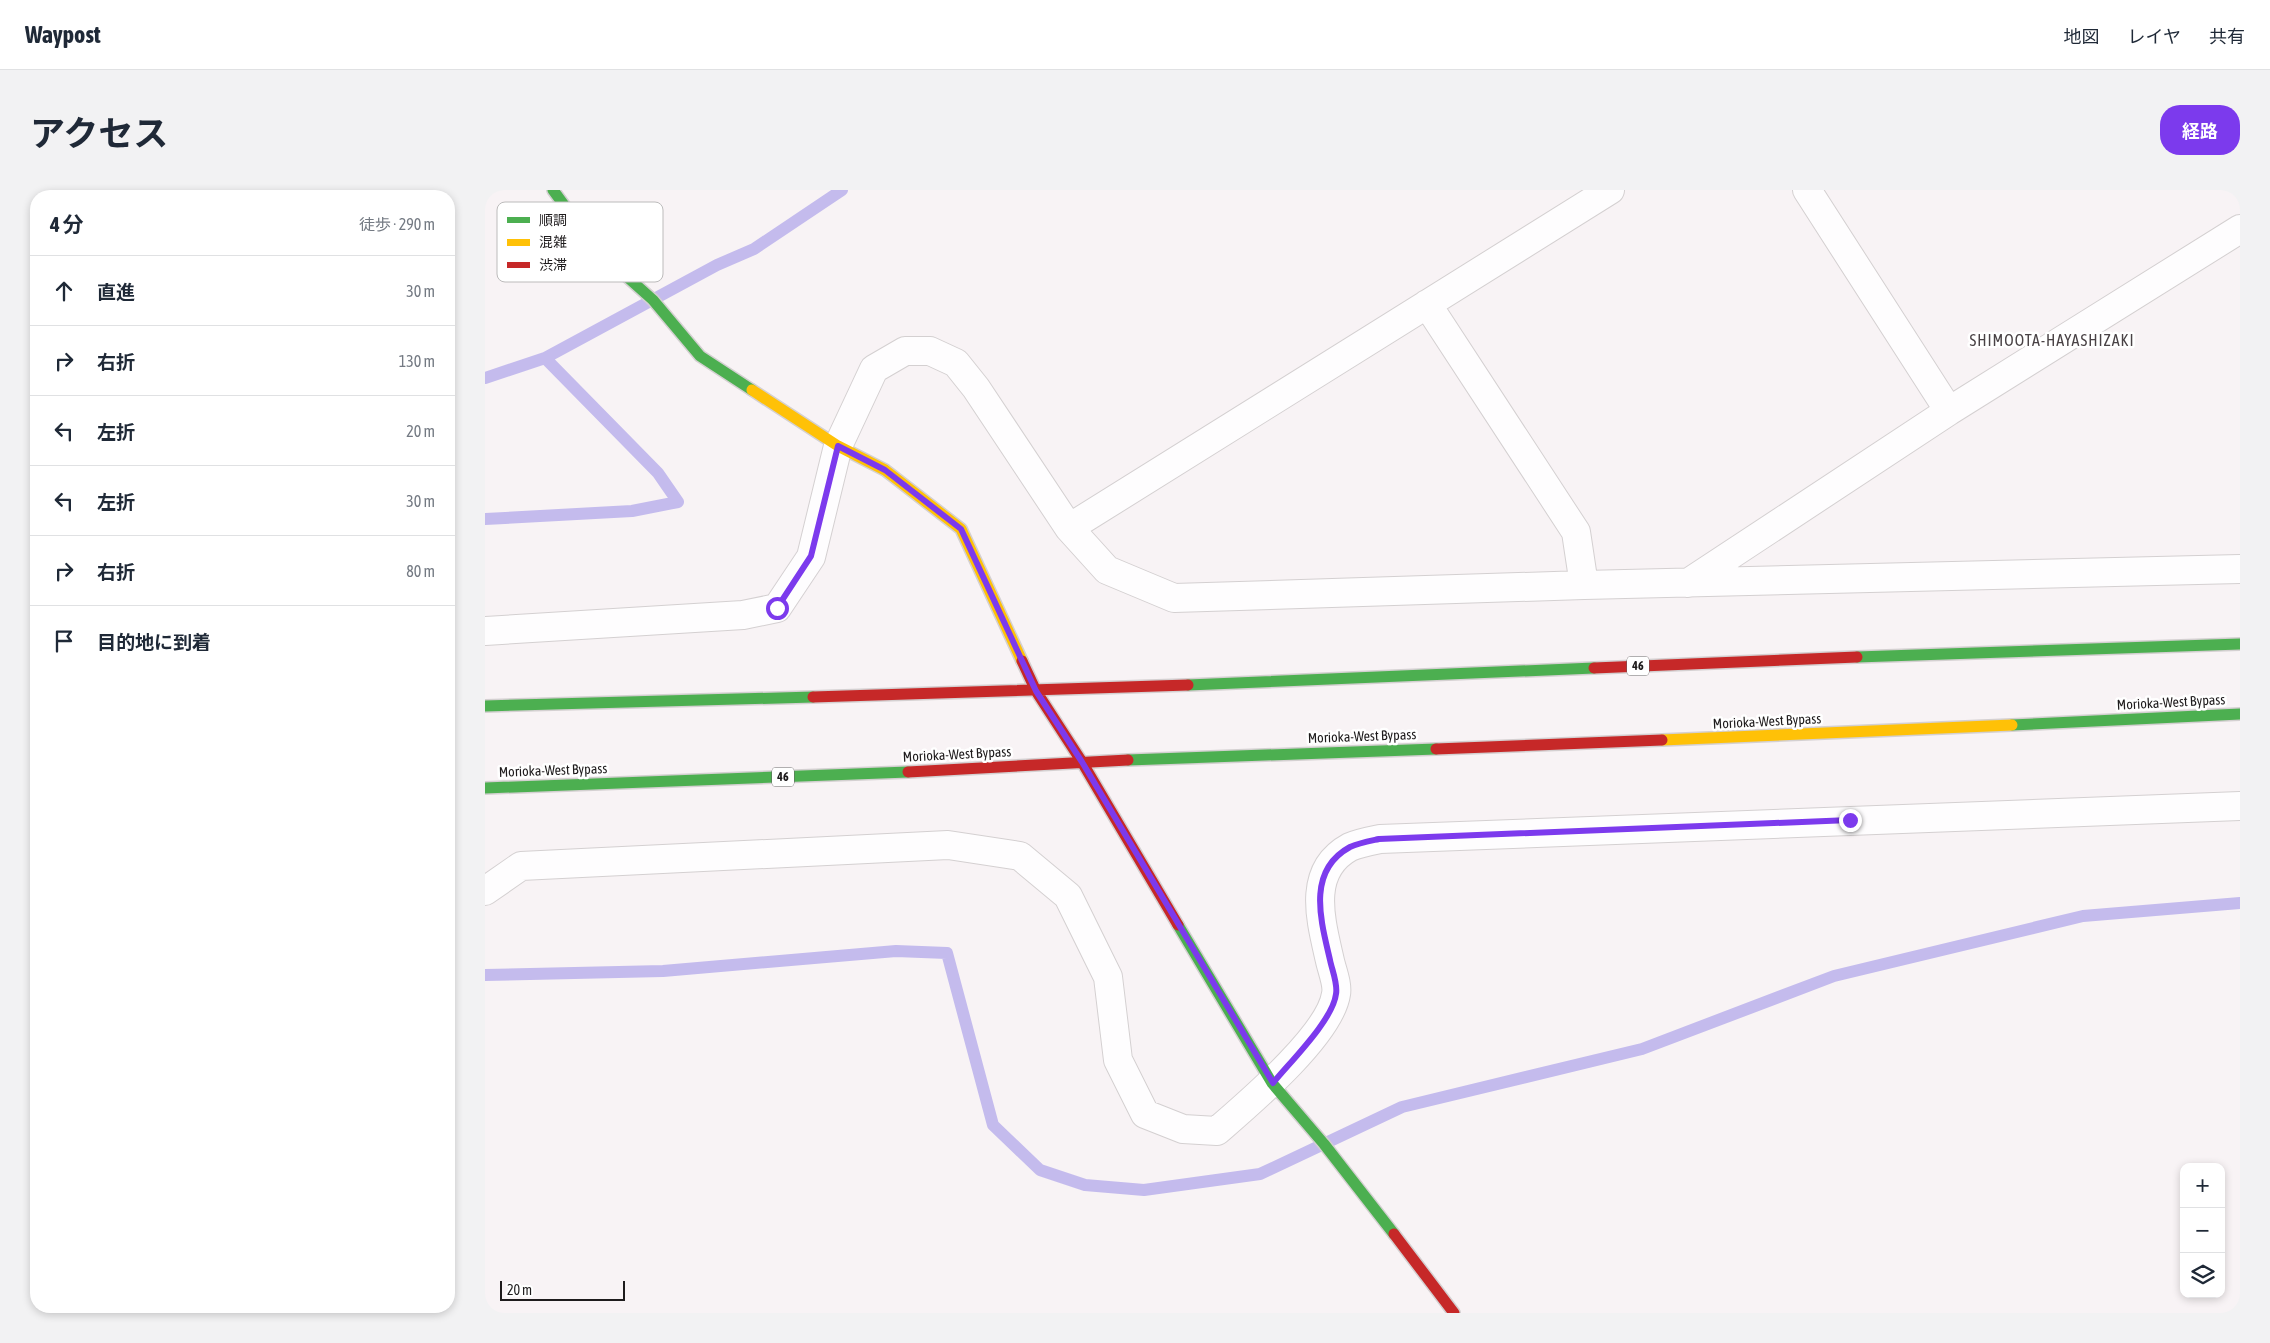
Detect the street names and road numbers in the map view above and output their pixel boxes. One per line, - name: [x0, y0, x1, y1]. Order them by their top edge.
- road number: 46: [1627, 656, 1649, 676]
- street label: Morioka-West Bypass: [2116, 691, 2226, 713]
- street label: Morioka-West Bypass: [1712, 710, 1822, 732]
- street label: Morioka-West Bypass: [1308, 726, 1417, 746]
- street label: Morioka-West Bypass: [902, 743, 1012, 765]
- street label: Morioka-West Bypass: [499, 760, 608, 780]
- road number: 46: [772, 768, 794, 786]

